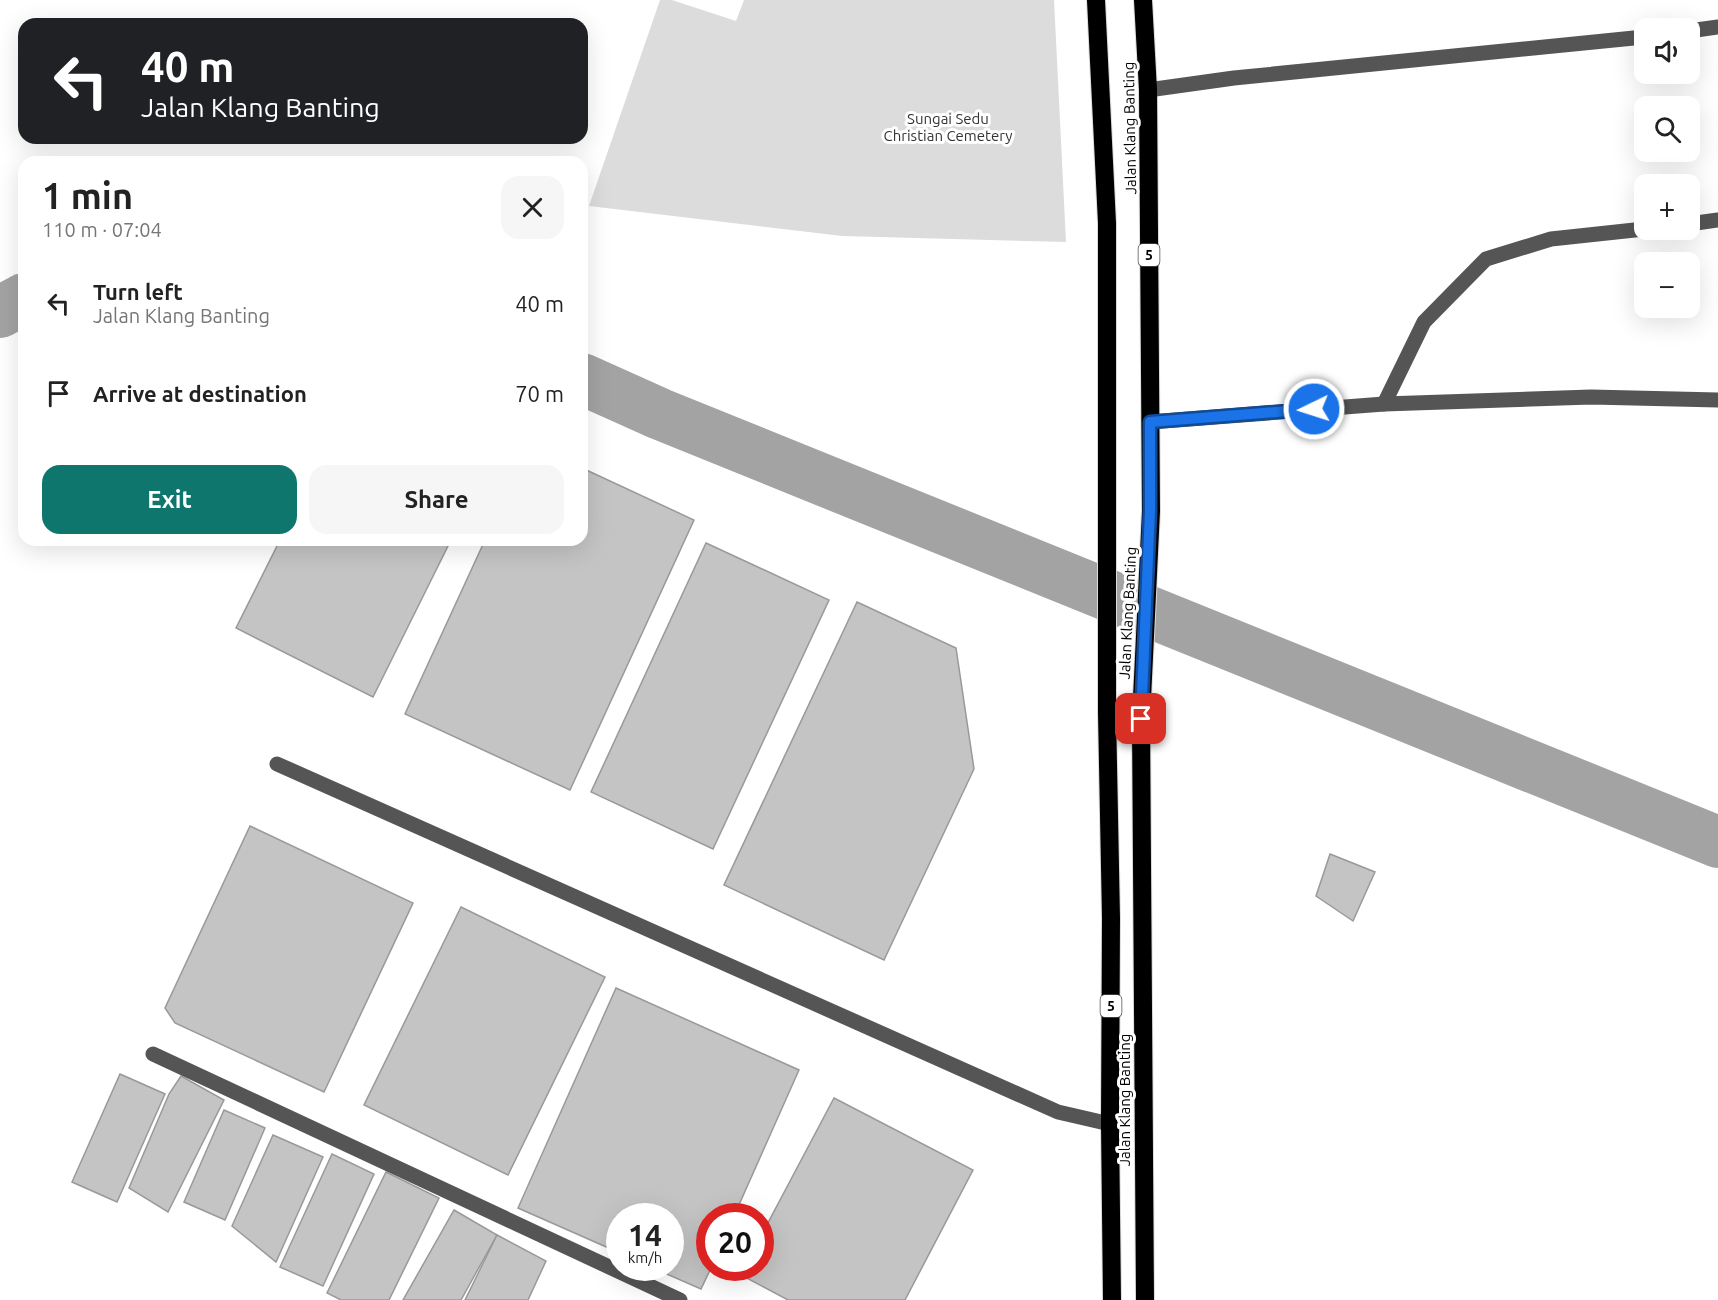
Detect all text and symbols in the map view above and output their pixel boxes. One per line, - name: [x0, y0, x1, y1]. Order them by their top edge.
- map controls: [1634, 18, 1700, 318]
- button: sound: [1634, 18, 1700, 84]
- icon: left: [42, 42, 120, 120]
- text: 40 m: [141, 43, 235, 90]
- street label: Jalan Klang Banting: [1120, 62, 1139, 195]
- text: Jalan Klang Banting: [141, 92, 380, 122]
- button: search: [1634, 96, 1700, 162]
- park label: Sungai Sedu Christian Cemetery: [884, 110, 1012, 144]
- button: +: [1634, 174, 1700, 240]
- text: 1 min: [42, 175, 133, 216]
- button: close: [501, 176, 564, 239]
- text: 110 m · 07:04: [42, 218, 162, 241]
- road number: 5: [1138, 244, 1160, 266]
- button: −: [1634, 252, 1700, 318]
- text: Turn left: [93, 279, 183, 304]
- icon: left: [42, 287, 75, 320]
- text: 40 m: [515, 291, 564, 316]
- text: Jalan Klang Banting: [93, 304, 270, 327]
- icon: arrive: [42, 377, 75, 410]
- position arrow: [1282, 377, 1346, 441]
- text: Arrive at destination: [93, 381, 307, 406]
- text: 70 m: [515, 381, 564, 406]
- button: Exit: [42, 465, 297, 534]
- button: Share: [309, 465, 564, 534]
- street label: Jalan Klang Banting: [1116, 546, 1139, 680]
- pin: [1115, 693, 1166, 744]
- icon: arrive: [1124, 702, 1157, 735]
- road number: 5: [1100, 995, 1122, 1017]
- street label: Jalan Klang Banting: [1116, 1034, 1133, 1166]
- speed limit sign: 20: [696, 1203, 774, 1281]
- text: 14: [628, 1218, 662, 1252]
- text: km/h: [628, 1249, 662, 1266]

